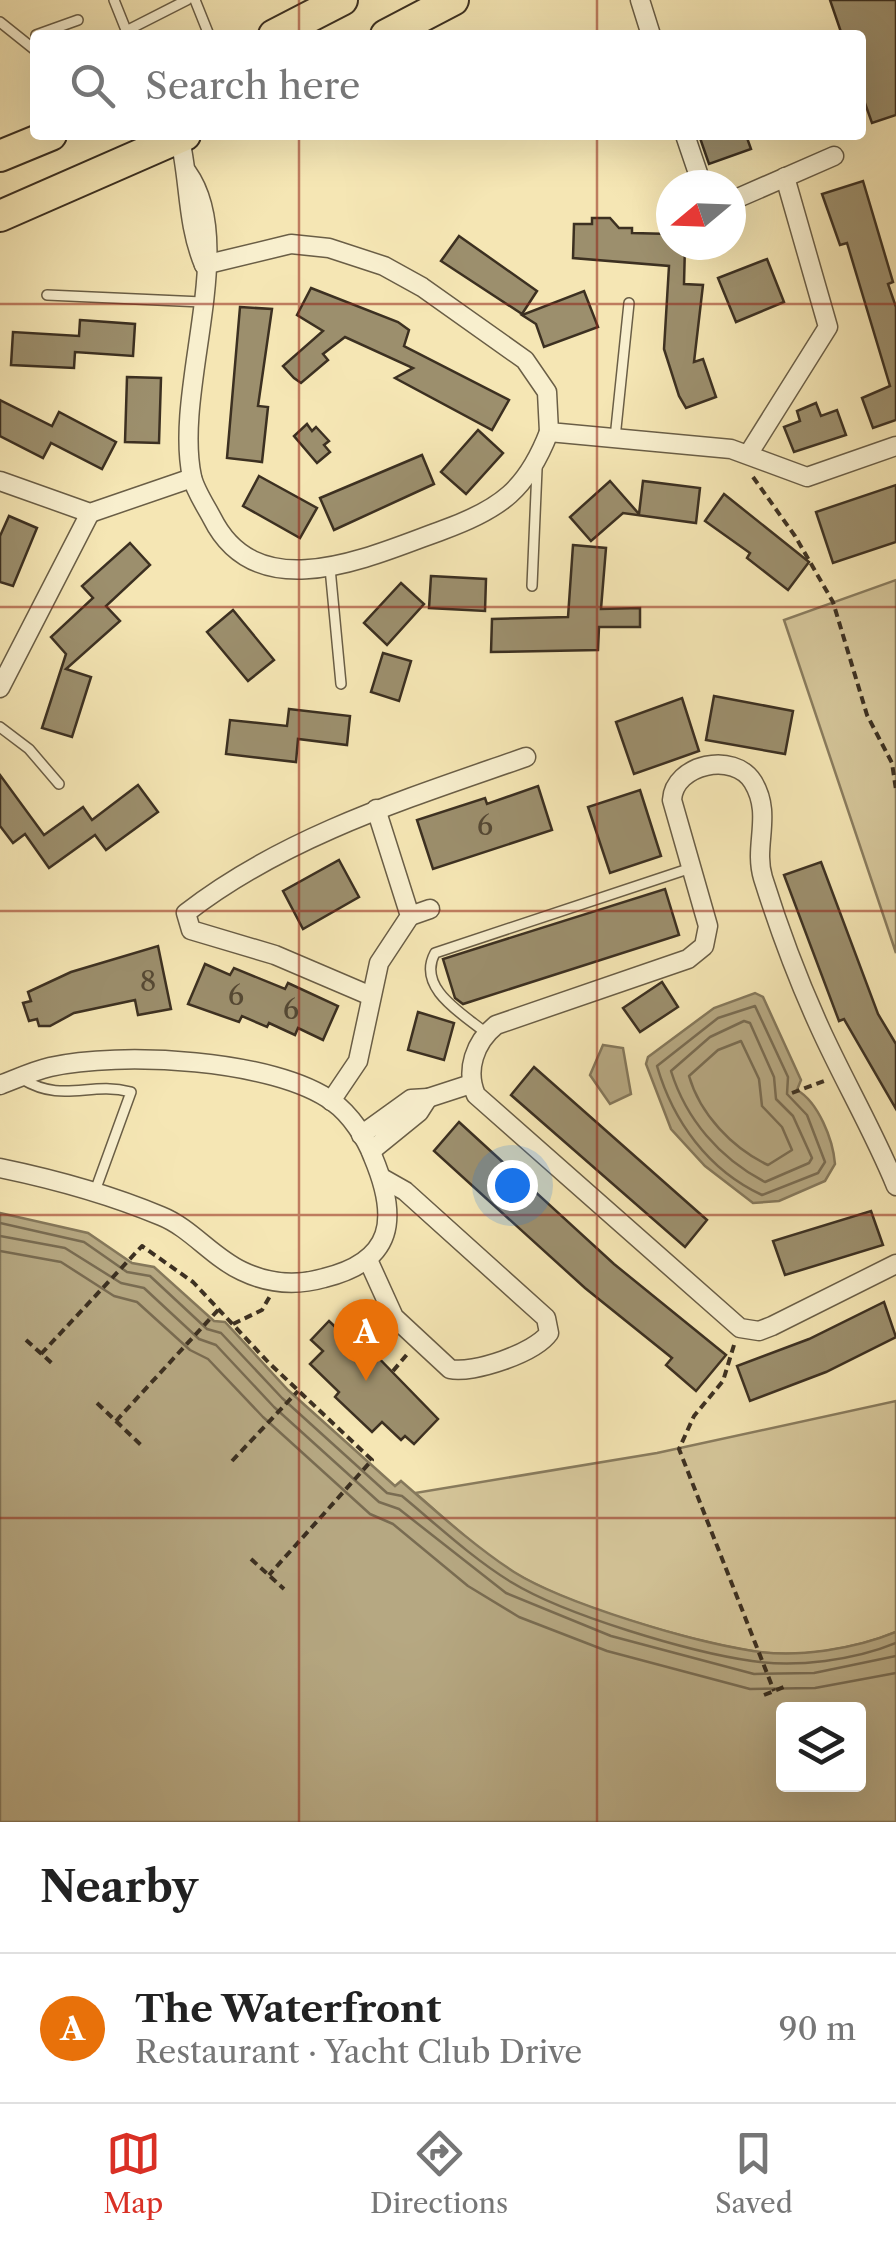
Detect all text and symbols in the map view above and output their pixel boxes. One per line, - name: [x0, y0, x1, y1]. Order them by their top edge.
- search box: [30, 30, 866, 140]
- icon: search: [65, 58, 120, 113]
- text: Search here: [145, 62, 360, 109]
- north arrow: [656, 170, 746, 260]
- house number: 6: [477, 808, 493, 842]
- house number: 8: [140, 964, 156, 998]
- house number: 6: [228, 978, 244, 1012]
- house number: 6: [283, 992, 299, 1026]
- your location: [487, 1160, 538, 1211]
- pin: A: [334, 1298, 398, 1381]
- map controls: [776, 1702, 866, 1792]
- button: layers: [776, 1702, 866, 1792]
- text: Nearby: [40, 1861, 198, 1913]
- text: The Waterfront: [135, 1985, 441, 2032]
- text: A: [60, 2009, 85, 2048]
- text: 90 m: [779, 2009, 856, 2048]
- text: Restaurant · Yacht Club Drive: [135, 2032, 582, 2071]
- tab: Map: [103, 2126, 163, 2220]
- tab: Directions: [370, 2126, 508, 2220]
- tab: Saved: [715, 2126, 793, 2220]

